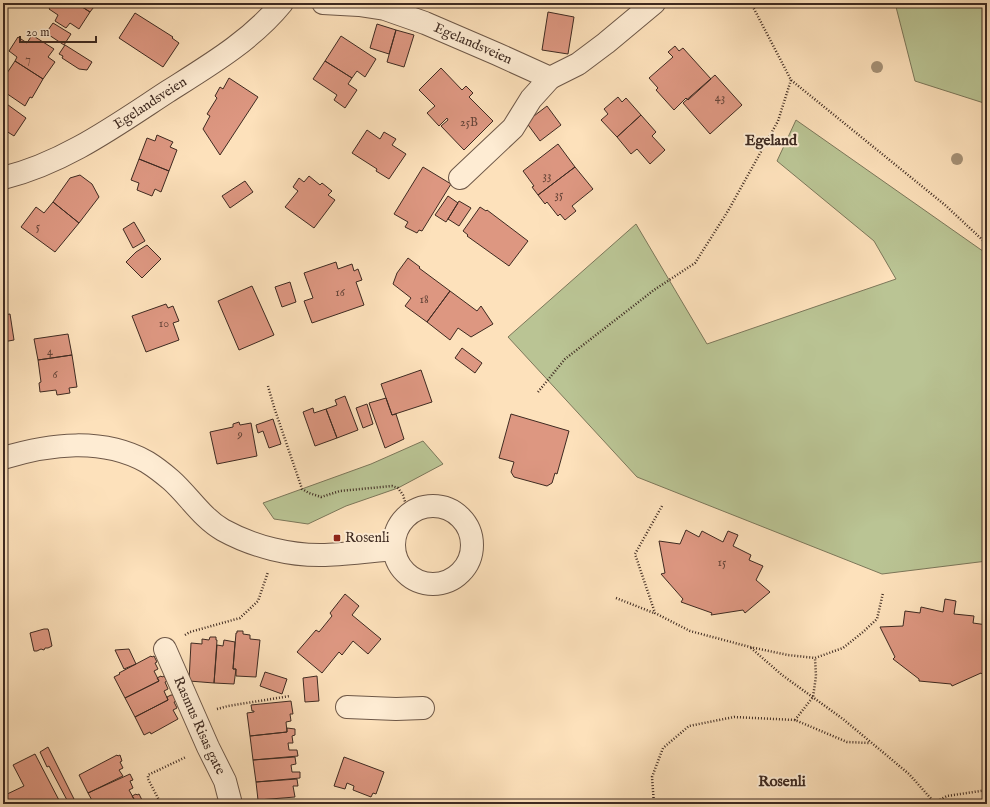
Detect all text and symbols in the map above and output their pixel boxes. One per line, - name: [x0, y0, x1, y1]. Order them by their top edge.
- scale bar: [20, 18, 96, 44]
- street label: Egelandsveien: [431, 19, 516, 69]
- text: 20 m: [26, 25, 49, 40]
- house number: 7: [25, 52, 31, 67]
- street label: Egelandsveien: [110, 73, 191, 134]
- house number: 43: [715, 90, 725, 105]
- house number: 25B: [460, 115, 478, 130]
- district label: Egeland: [745, 131, 798, 150]
- house number: 33: [543, 168, 551, 183]
- house number: 35: [555, 187, 564, 202]
- house number: 5: [36, 219, 41, 234]
- house number: 16: [335, 285, 346, 300]
- house number: 18: [419, 292, 429, 307]
- house number: 10: [159, 316, 169, 331]
- house number: 4: [47, 344, 53, 359]
- house number: 6: [52, 367, 58, 382]
- house number: 9: [236, 427, 243, 442]
- place label: Rosenli: [345, 529, 390, 547]
- marker: Rosenli: [332, 533, 342, 543]
- house number: 15: [718, 555, 727, 570]
- street label: Rasmus Risas gate: [169, 674, 230, 778]
- district label: Rosenli: [758, 772, 806, 791]

